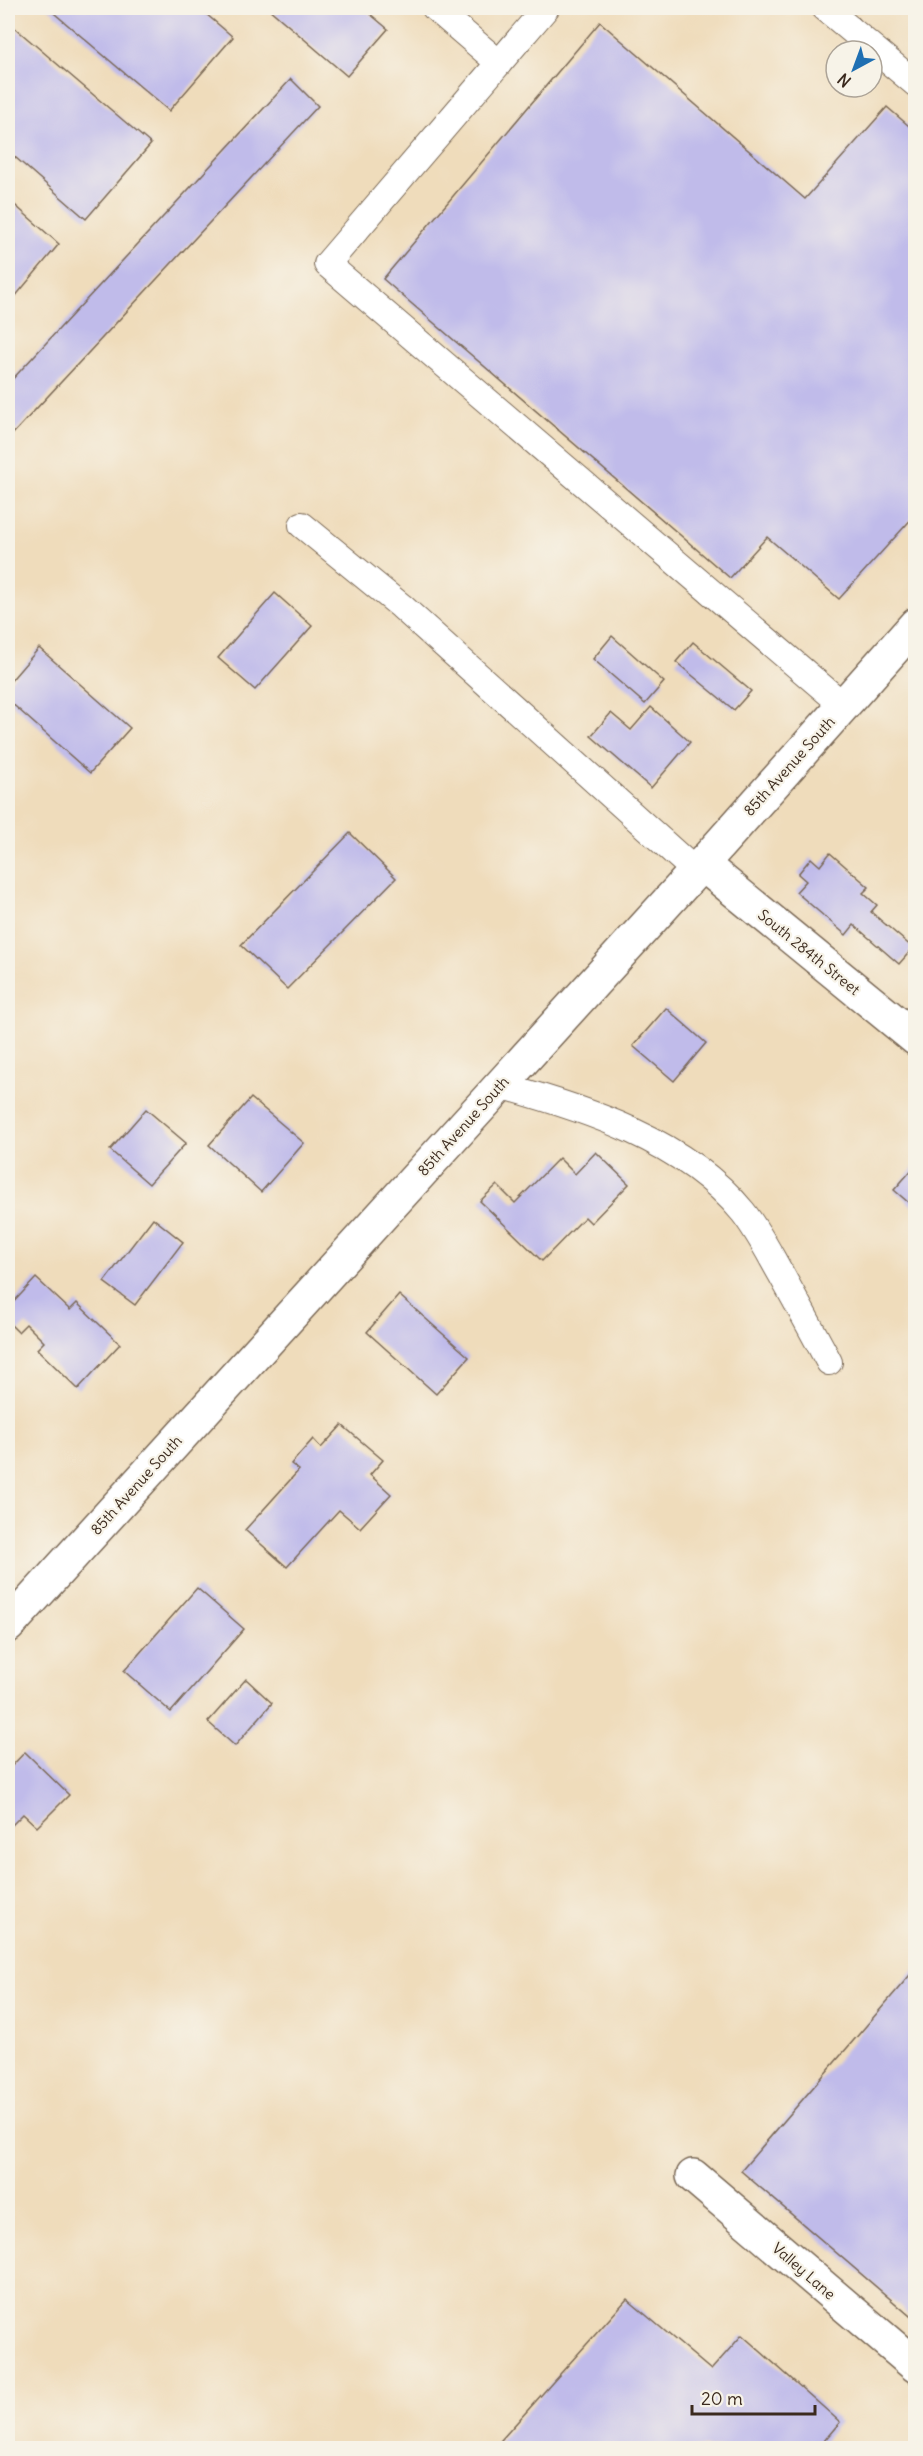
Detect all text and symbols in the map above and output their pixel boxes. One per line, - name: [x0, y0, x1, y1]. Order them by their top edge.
- north arrow: [824, 39, 884, 99]
- text: N: [833, 69, 855, 91]
- street label: 85th Avenue South: [739, 712, 839, 820]
- street label: South 284th Street: [754, 905, 864, 999]
- street label: 85th Avenue South: [413, 1072, 513, 1180]
- street label: 85th Avenue South: [86, 1431, 186, 1539]
- street label: Valley Lane: [768, 2238, 840, 2304]
- scale bar: [692, 2378, 815, 2416]
- text: 20 m: [701, 2387, 743, 2410]

